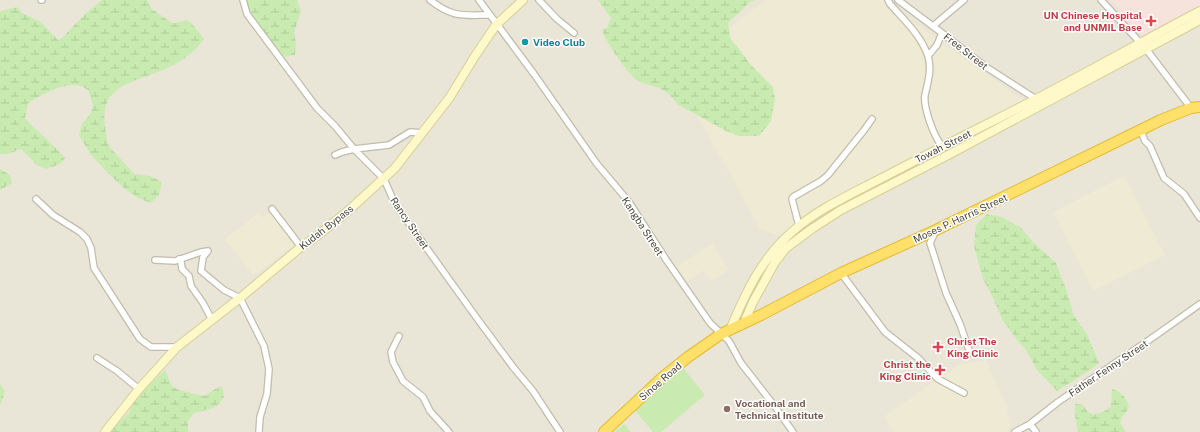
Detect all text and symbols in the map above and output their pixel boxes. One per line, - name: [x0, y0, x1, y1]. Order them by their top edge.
- place label: UN Chinese Hospital and UNMIL Base: [1044, 9, 1142, 33]
- marker: UN Chinese Hospital and UNMIL Base: [1145, 15, 1157, 27]
- street label: Free Street: [942, 30, 991, 72]
- place label: Video Club: [533, 36, 585, 48]
- marker: Video Club: [520, 37, 530, 47]
- street label: Towah Street: [913, 127, 973, 165]
- street label: Moses P. Harris Street: [911, 191, 1009, 245]
- street label: Kangba Street: [620, 194, 666, 258]
- street label: Rancy Street: [388, 195, 432, 251]
- street label: Kudah Bypass: [296, 202, 356, 252]
- place label: Christ The King Clinic: [947, 335, 999, 359]
- street label: Father Fenny Street: [1066, 337, 1150, 399]
- marker: Christ The King Clinic: [932, 341, 944, 353]
- place label: Christ the King Clinic: [879, 358, 932, 382]
- street label: Sinoe Road: [636, 359, 684, 403]
- marker: Christ the King Clinic: [934, 364, 946, 376]
- place label: Vocational and Technical Institute: [735, 397, 824, 421]
- marker: Vocational and Technical Institute: [722, 404, 732, 414]

